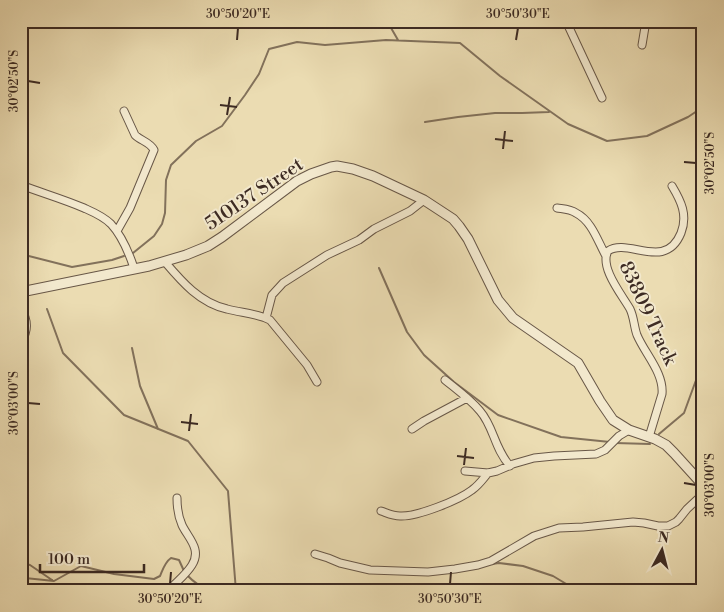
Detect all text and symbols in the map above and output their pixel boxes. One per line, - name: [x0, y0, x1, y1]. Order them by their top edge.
- text: 30°50'20"E: [206, 7, 270, 22]
- text: 30°50'30"E: [486, 7, 550, 22]
- text: 30°02'50"S: [7, 50, 22, 112]
- text: 30°02'50"S: [703, 132, 718, 194]
- street label: 510137 Street: [200, 152, 308, 236]
- street label: 83809 Track: [614, 257, 683, 370]
- text: 30°03'00"S: [7, 371, 22, 435]
- text: 30°03'00"S: [703, 453, 718, 517]
- north arrow: [636, 524, 686, 574]
- text: N: [657, 528, 670, 548]
- scale bar: [40, 542, 144, 574]
- text: 100 m: [48, 550, 90, 569]
- text: 30°50'20"E: [138, 592, 202, 607]
- text: 30°50'30"E: [418, 592, 482, 607]

